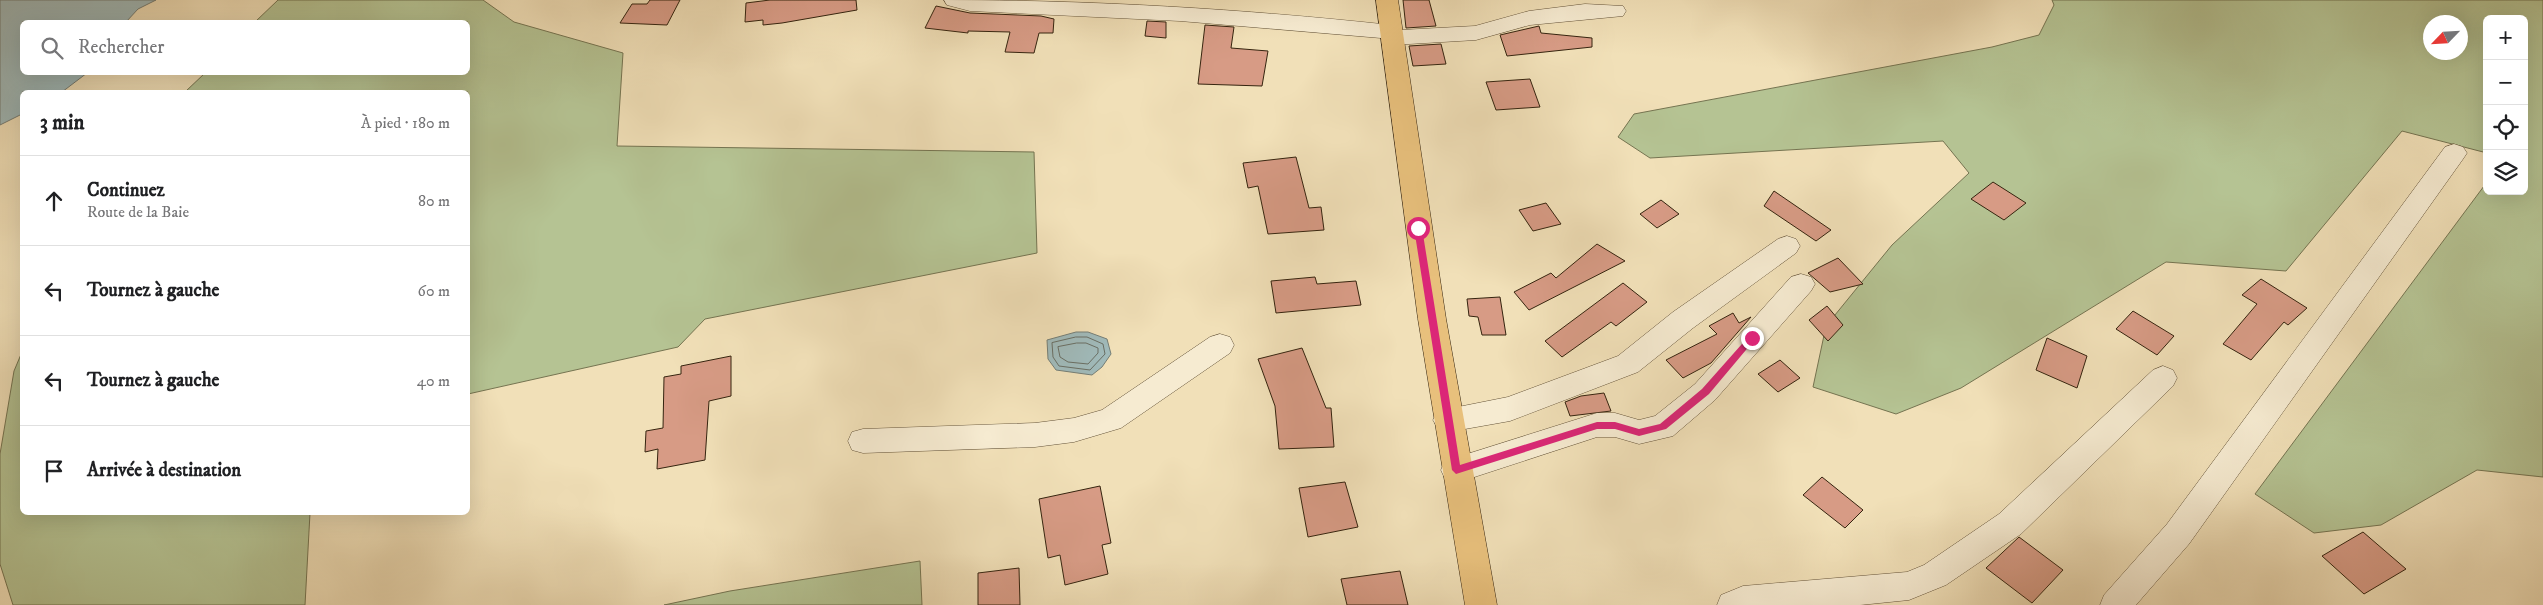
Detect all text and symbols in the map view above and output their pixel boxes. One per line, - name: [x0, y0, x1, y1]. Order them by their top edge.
- north arrow: [2423, 15, 2468, 60]
- map controls: [2483, 15, 2528, 195]
- button: +: [2483, 15, 2528, 60]
- search box: [20, 20, 470, 75]
- icon: search: [38, 34, 66, 62]
- text: Rechercher: [78, 36, 164, 59]
- button: −: [2483, 60, 2528, 105]
- button: locate: [2483, 105, 2528, 150]
- text: 3 min: [40, 110, 85, 136]
- text: À pied · 180 m: [361, 113, 450, 133]
- button: layers: [2483, 150, 2528, 195]
- text: Continuez: [87, 179, 165, 202]
- icon: ahead: [40, 187, 68, 215]
- text: 80 m: [418, 191, 450, 211]
- text: Route de la Baie: [87, 202, 189, 222]
- route start: [1407, 217, 1430, 240]
- icon: left: [40, 277, 68, 305]
- text: Tournez à gauche: [87, 279, 219, 302]
- text: 60 m: [418, 281, 450, 301]
- route end: [1741, 327, 1764, 350]
- icon: left: [40, 367, 68, 395]
- text: Tournez à gauche: [87, 369, 219, 392]
- text: 40 m: [417, 371, 450, 391]
- icon: arrive: [40, 457, 68, 485]
- text: Arrivée à destination: [87, 459, 241, 482]

